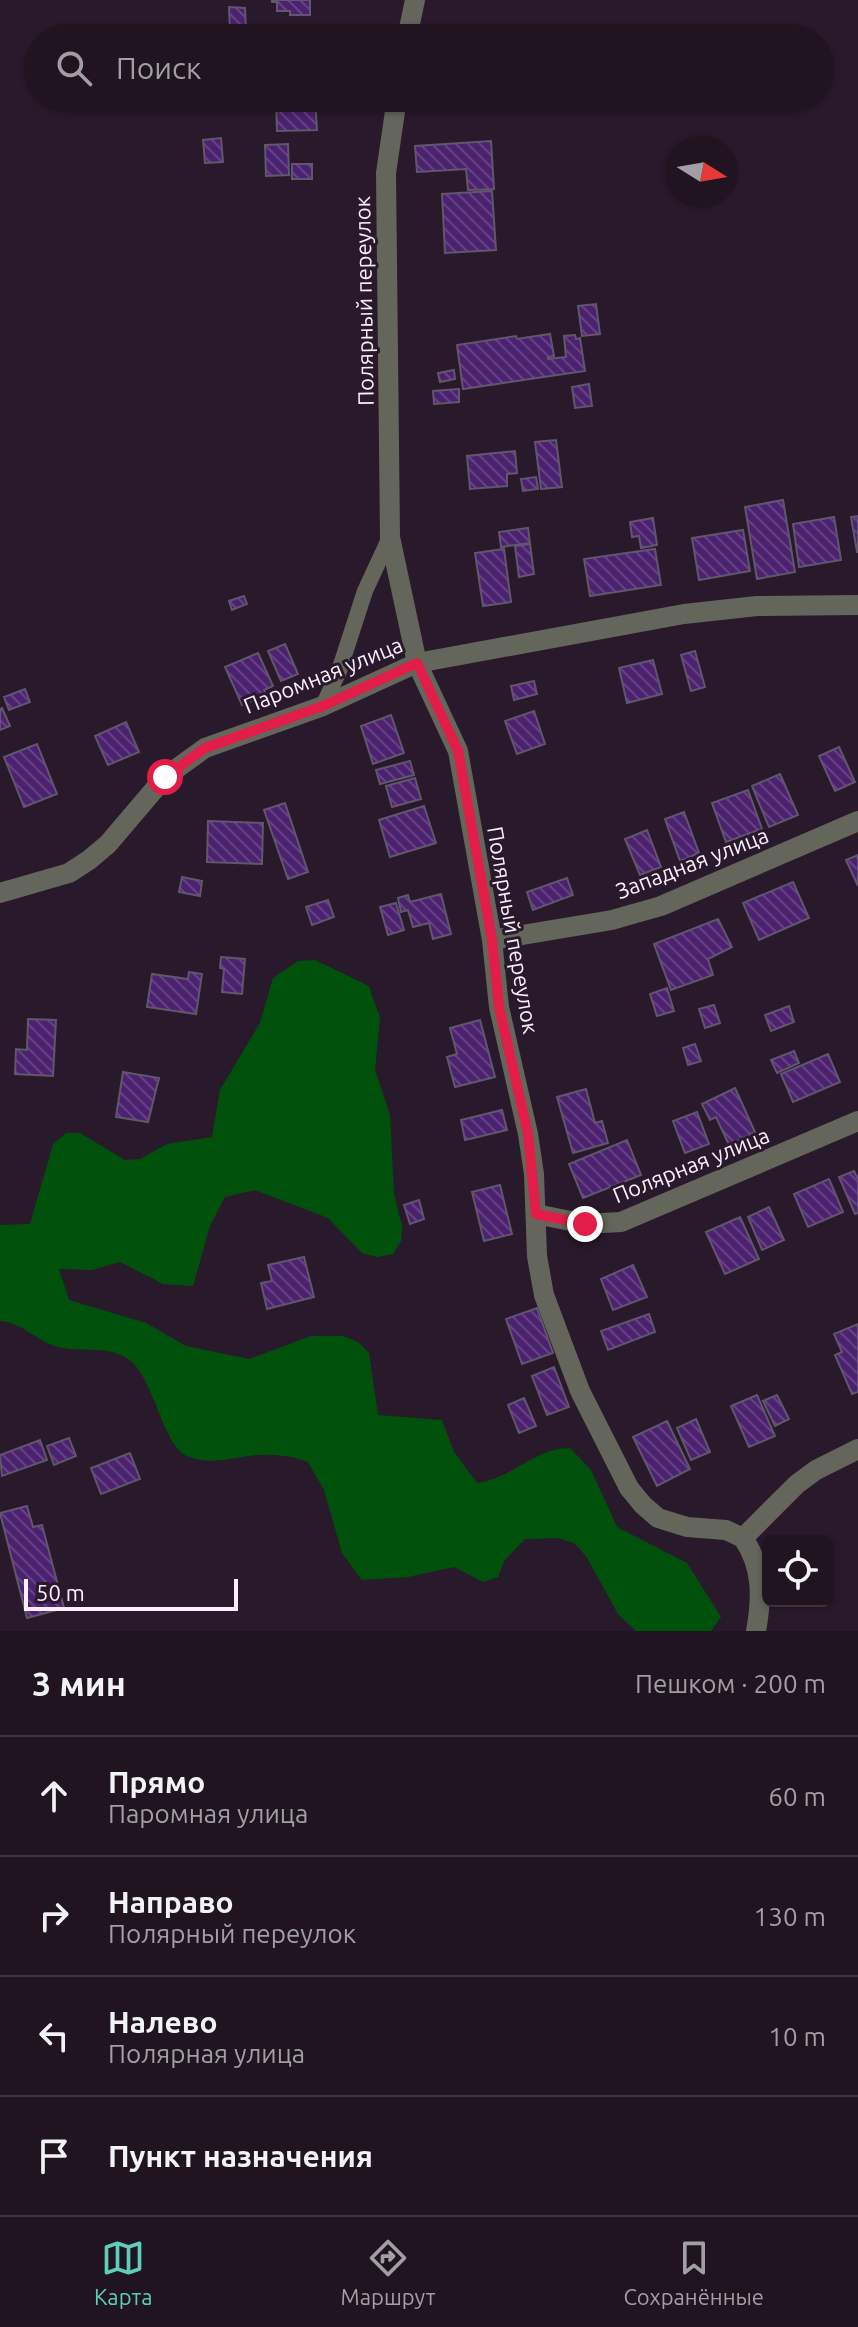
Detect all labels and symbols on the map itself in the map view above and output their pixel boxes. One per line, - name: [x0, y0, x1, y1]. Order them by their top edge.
- north arrow: [666, 136, 738, 208]
- street label: Полярный переулок: [349, 196, 378, 406]
- street label: Паромная улица: [240, 631, 406, 718]
- route start: [147, 759, 183, 795]
- street label: Западная улица: [612, 822, 772, 903]
- street label: Полярный переулок: [483, 824, 544, 1035]
- street label: Полярная улица: [609, 1122, 773, 1207]
- route end: [567, 1206, 603, 1242]
- scale bar: [24, 1575, 238, 1611]

